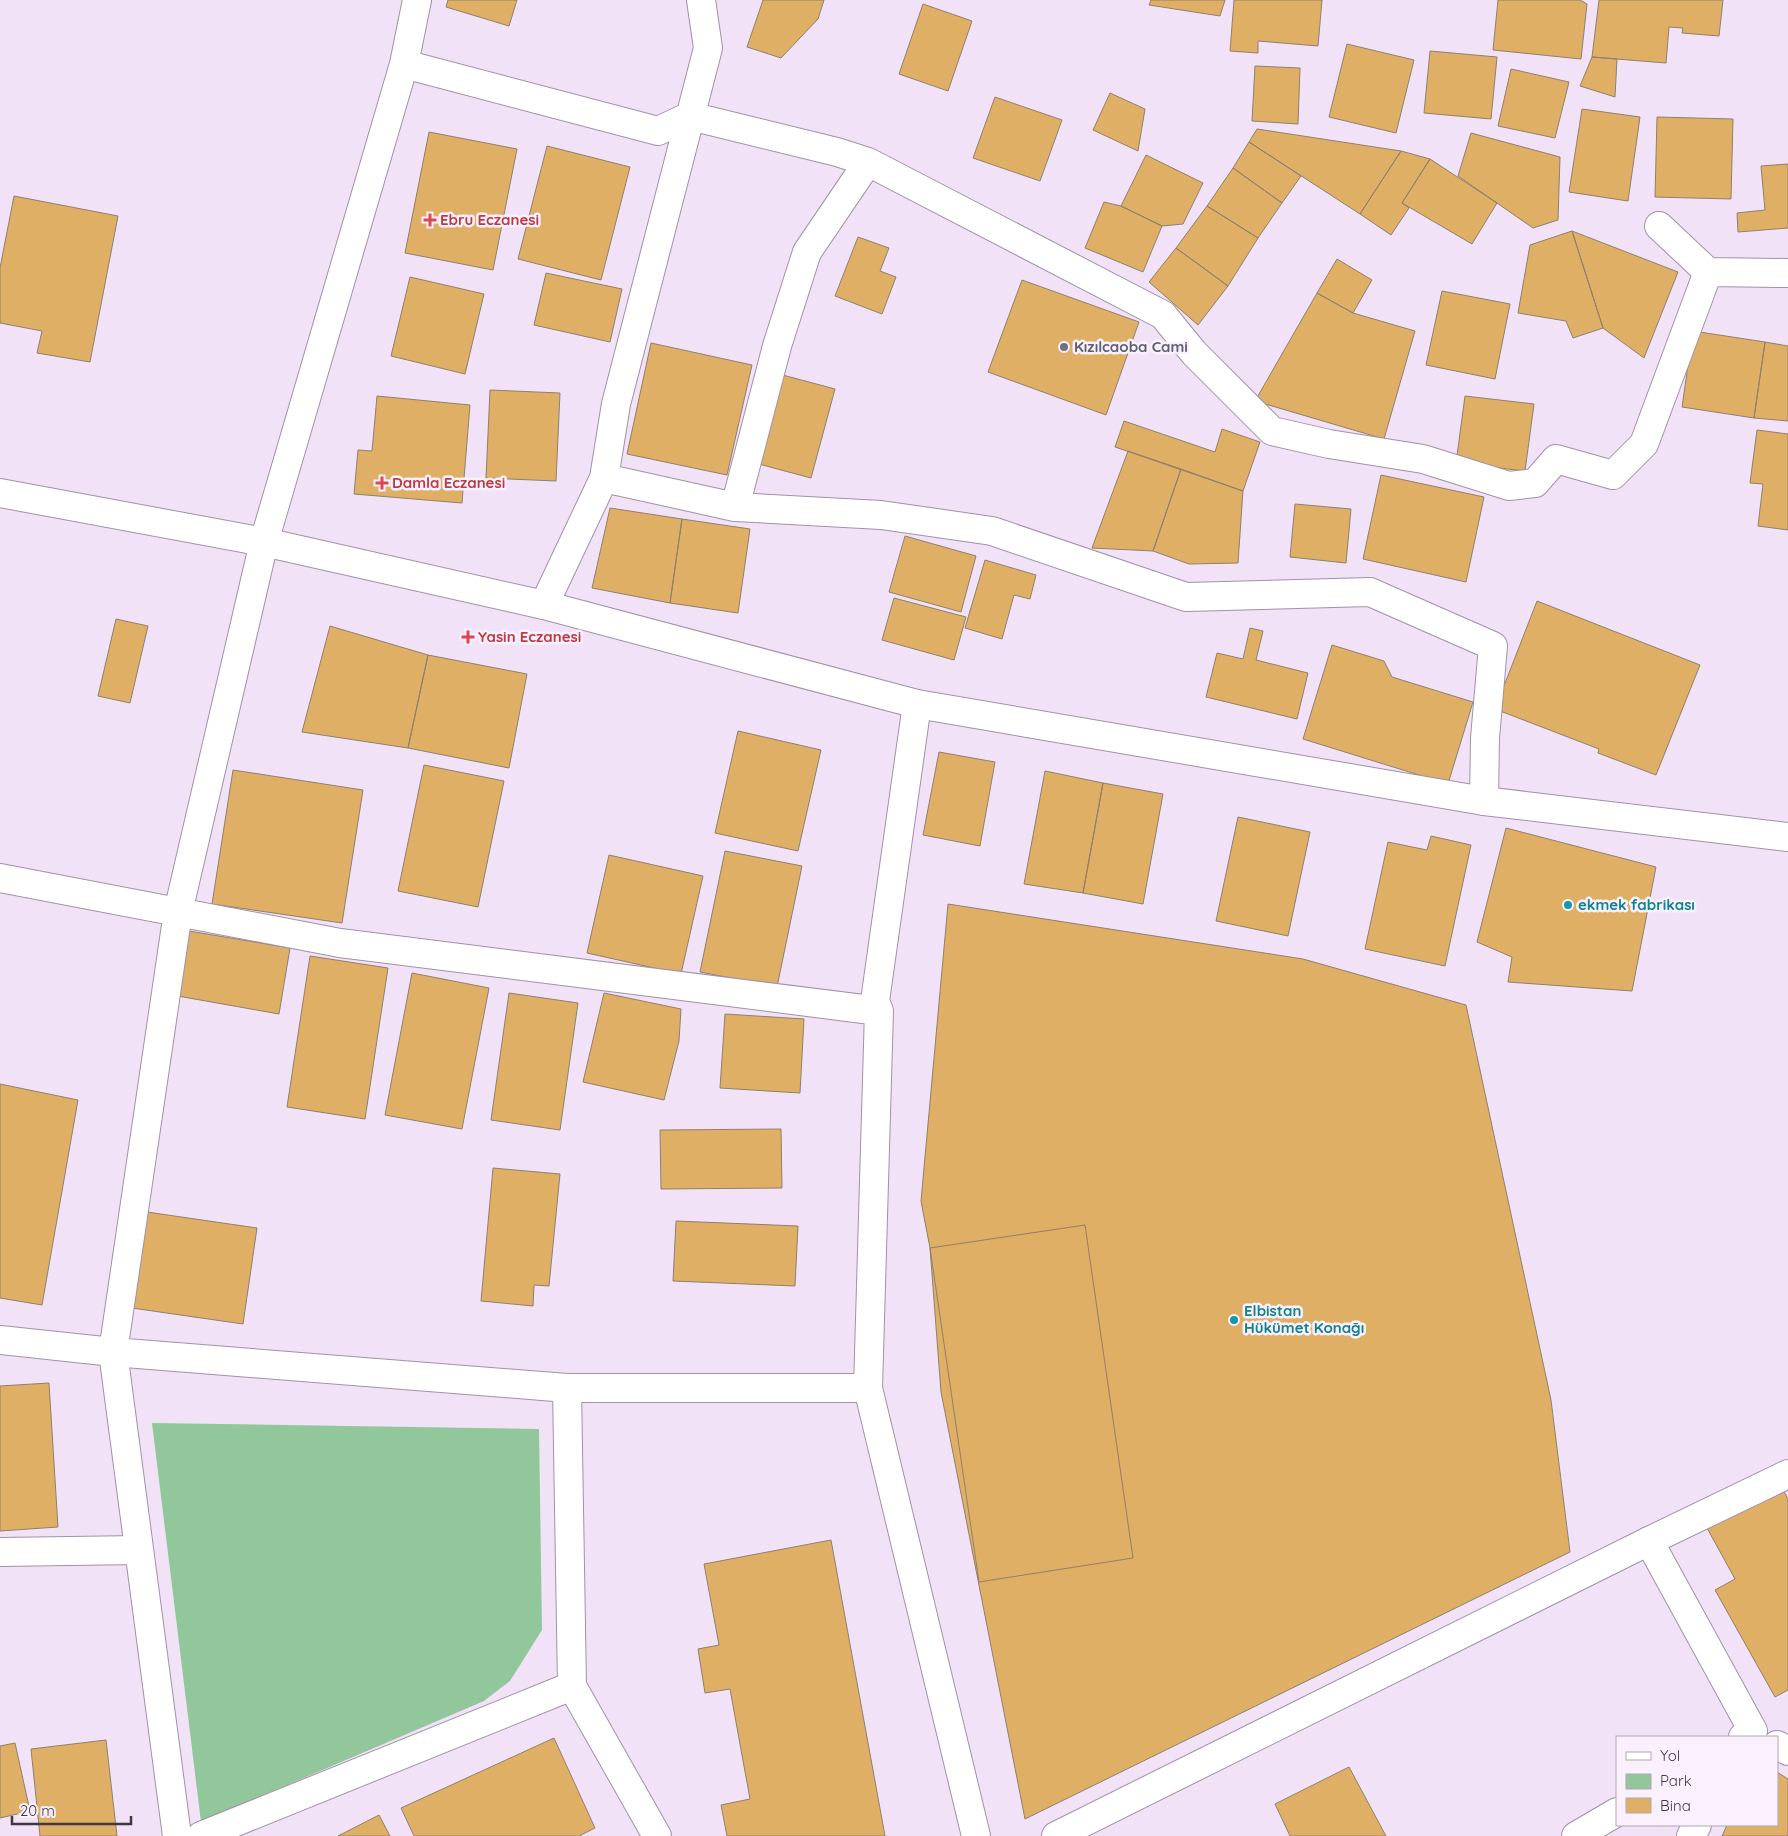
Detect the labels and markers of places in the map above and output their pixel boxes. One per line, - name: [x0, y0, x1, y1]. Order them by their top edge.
- place label: Ebru Eczanesi: [440, 210, 539, 229]
- marker: Ebru Eczanesi: [424, 214, 436, 226]
- place label: Kızılcaoba Cami: [1074, 337, 1188, 356]
- marker: Kızılcaoba Cami: [1058, 341, 1070, 353]
- place label: Damla Eczanesi: [392, 473, 505, 492]
- marker: Damla Eczanesi: [376, 477, 388, 489]
- place label: Yasin Eczanesi: [478, 627, 581, 646]
- marker: Yasin Eczanesi: [462, 631, 474, 643]
- place label: ekmek fabrikası: [1578, 895, 1695, 914]
- marker: ekmek fabrikası: [1562, 899, 1574, 911]
- place label: Elbistan Hükümet Konağı: [1244, 1301, 1364, 1337]
- marker: Elbistan Hükümet Konağı: [1228, 1314, 1240, 1326]

